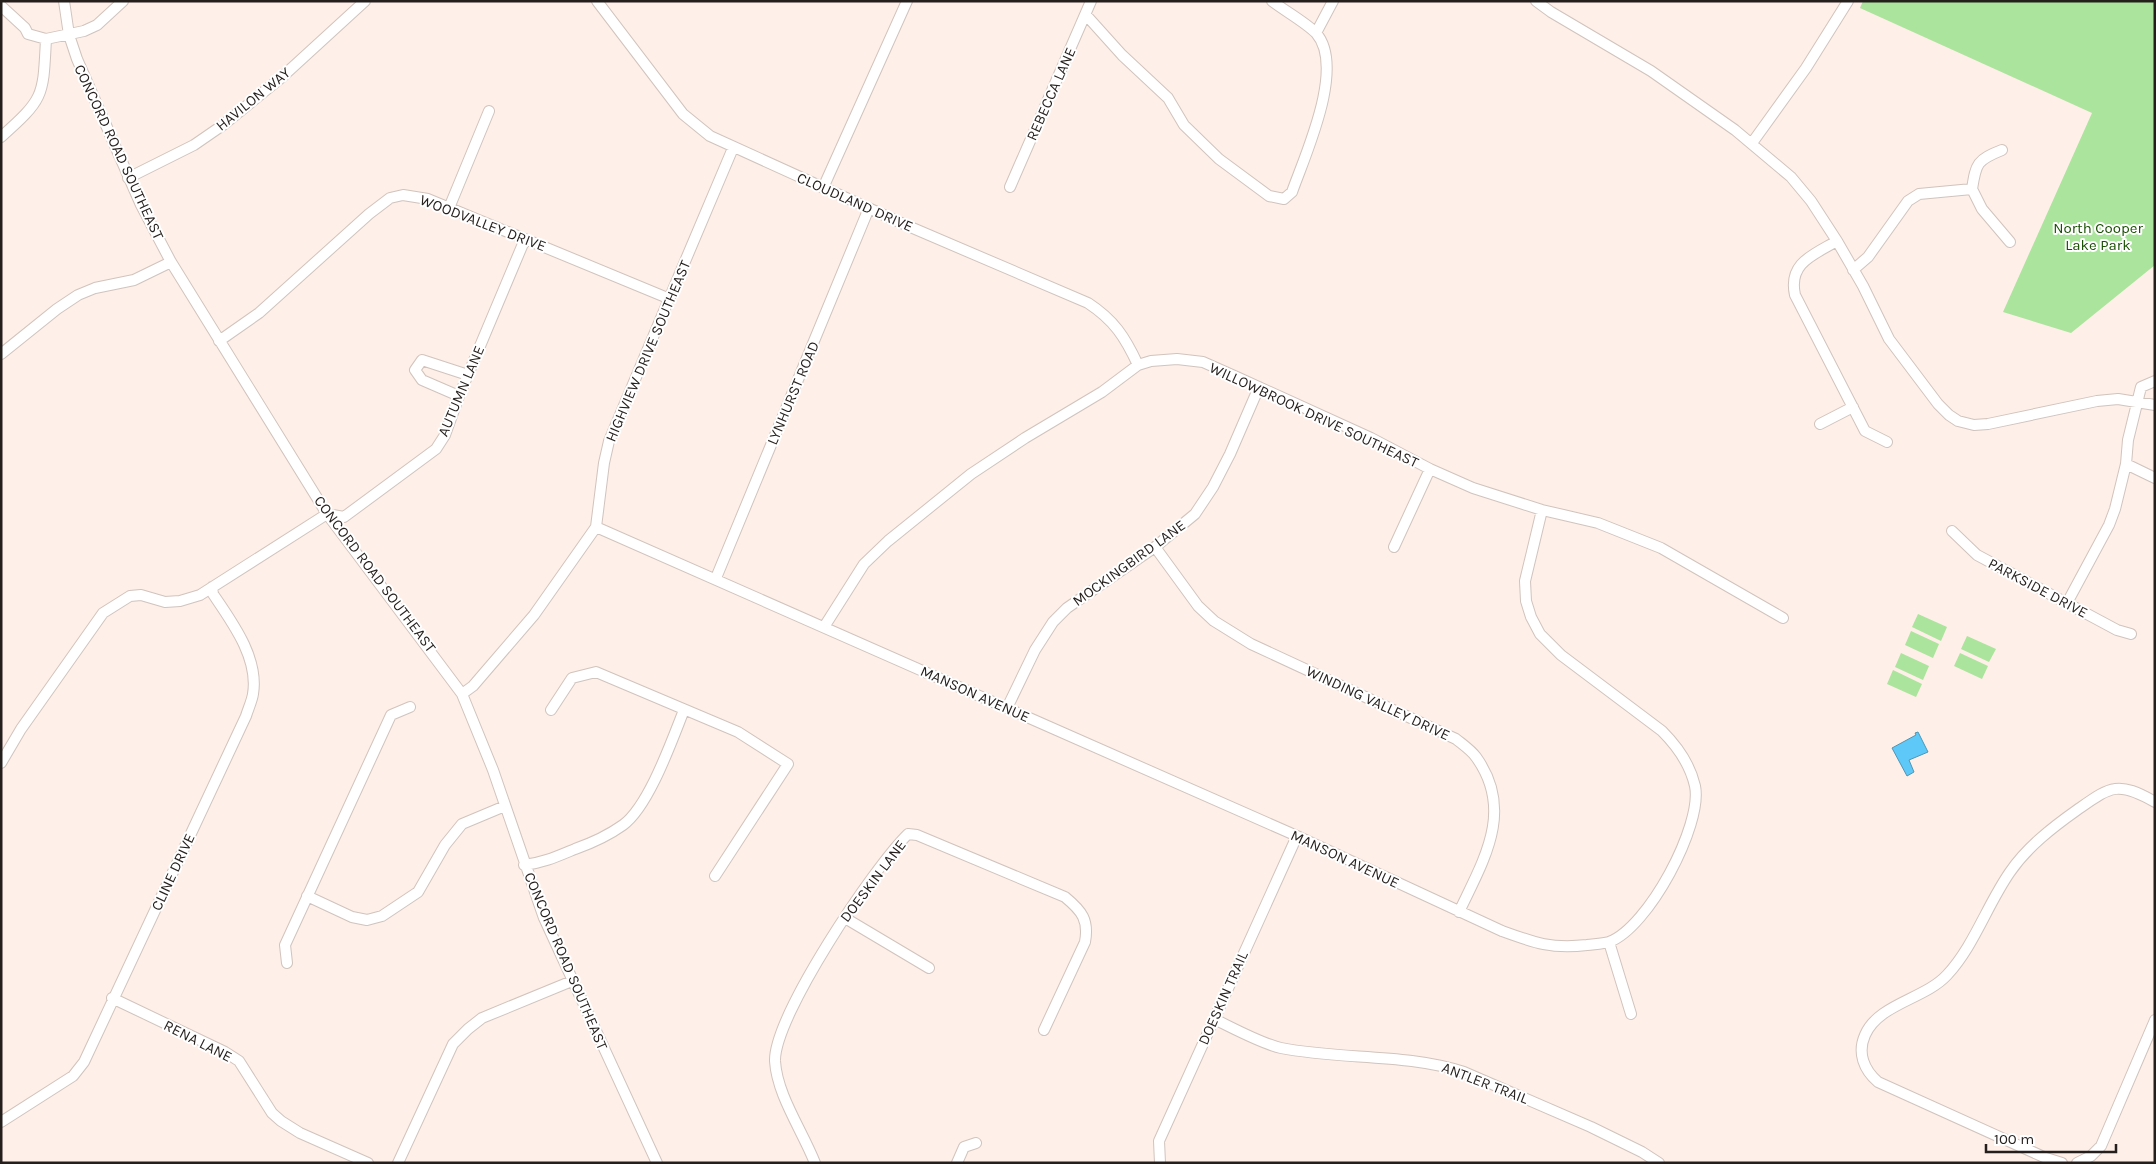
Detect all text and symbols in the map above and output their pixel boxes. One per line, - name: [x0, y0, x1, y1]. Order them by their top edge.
- street label: REBECCA LANE: [1022, 45, 1080, 143]
- street label: CONCORD ROAD SOUTHEAST: [70, 61, 168, 243]
- street label: HAVILON WAY: [212, 63, 295, 135]
- street label: CLOUDLAND DRIVE: [794, 168, 916, 236]
- street label: WOODVALLEY DRIVE: [417, 191, 549, 255]
- park label: North Cooper Lake Park: [2053, 219, 2143, 254]
- street label: HIGHVIEW DRIVE SOUTHEAST: [602, 257, 695, 444]
- street label: LYNHURST ROAD: [763, 338, 823, 448]
- street label: AUTUMN LANE: [434, 343, 488, 439]
- street label: WILLOWBROOK DRIVE SOUTHEAST: [1207, 359, 1422, 472]
- street label: CONCORD ROAD SOUTHEAST: [310, 492, 440, 656]
- street label: MOCKINGBIRD LANE: [1069, 516, 1189, 610]
- street label: PARKSIDE DRIVE: [1985, 554, 2091, 622]
- street label: MANSON AVENUE: [918, 662, 1032, 726]
- street label: WINDING VALLEY DRIVE: [1303, 662, 1453, 744]
- street label: MANSON AVENUE: [1288, 826, 1402, 892]
- street label: CLINE DRIVE: [147, 831, 199, 913]
- street label: DOESKIN LANE: [836, 836, 910, 926]
- street label: CONCORD ROAD SOUTHEAST: [520, 869, 612, 1053]
- street label: DOESKIN TRAIL: [1194, 948, 1252, 1048]
- street label: RENA LANE: [161, 1016, 235, 1066]
- street label: ANTLER TRAIL: [1439, 1058, 1531, 1108]
- scale bar: [1986, 1122, 2116, 1154]
- text: 100 m: [1994, 1130, 2034, 1148]

